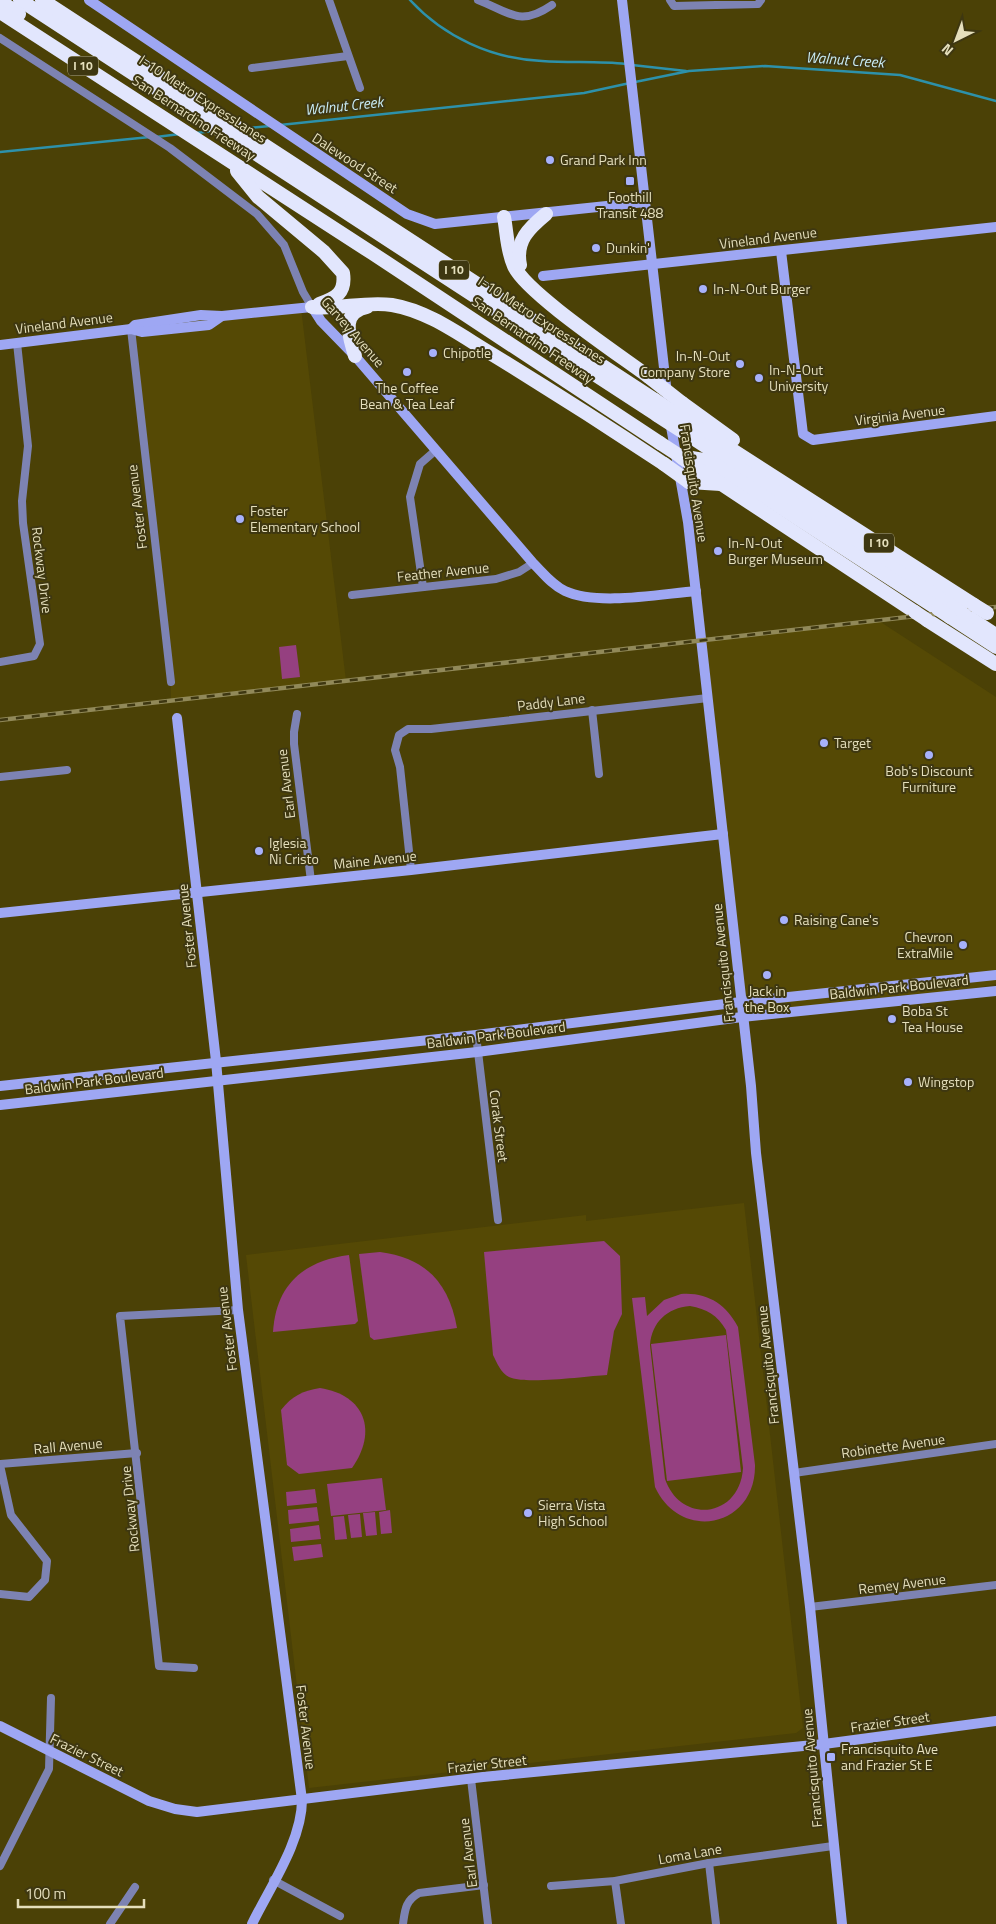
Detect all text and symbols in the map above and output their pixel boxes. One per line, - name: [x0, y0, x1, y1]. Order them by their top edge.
- north arrow: [931, 15, 981, 65]
- text: N: [936, 39, 958, 61]
- water label: Walnut Creek: [805, 45, 887, 74]
- street label: I-10 Metro ExpressLanes: [135, 49, 271, 148]
- road number: I 10: [68, 56, 98, 76]
- street label: San Bernardino Freeway: [128, 70, 260, 166]
- water label: Walnut Creek: [304, 90, 386, 121]
- street label: Dalewood Street: [308, 127, 402, 198]
- place label: Grand Park Inn: [560, 149, 647, 170]
- marker: Grand Park Inn: [544, 154, 556, 166]
- marker: Foothill Transit 488: [624, 175, 636, 187]
- place label: Foothill Transit 488: [597, 186, 663, 223]
- street label: Vineland Avenue: [718, 221, 818, 254]
- place label: Dunkin': [606, 237, 650, 258]
- marker: Dunkin': [590, 242, 602, 254]
- road number: I 10: [439, 260, 469, 280]
- street label: I-10 Metro ExpressLanes: [474, 270, 610, 369]
- place label: In-N-Out Burger: [713, 278, 810, 299]
- marker: In-N-Out Burger: [697, 283, 709, 295]
- street label: San Bernardino Freeway: [468, 291, 599, 389]
- street label: Garvey Avenue: [317, 292, 390, 372]
- street label: Vineland Avenue: [14, 306, 114, 339]
- place label: Chipotle: [443, 342, 491, 363]
- place label: In-N-Out Company Store: [640, 345, 730, 382]
- marker: Chipotle: [427, 347, 439, 359]
- marker: In-N-Out Company Store: [734, 358, 746, 370]
- place label: In-N-Out University: [769, 359, 829, 396]
- marker: The Coffee Bean & Tea Leaf: [401, 366, 413, 378]
- marker: In-N-Out University: [753, 372, 765, 384]
- place label: The Coffee Bean & Tea Leaf: [360, 377, 455, 414]
- street label: Virginia Avenue: [854, 399, 946, 430]
- street label: Francisquito Avenue: [675, 422, 714, 543]
- street label: Foster Avenue: [121, 464, 152, 550]
- place label: Foster Elementary School: [250, 500, 360, 537]
- marker: Foster Elementary School: [234, 513, 246, 525]
- street label: Rockway Drive: [27, 526, 58, 614]
- place label: In-N-Out Burger Museum: [728, 532, 823, 569]
- road number: I 10: [864, 534, 894, 552]
- marker: In-N-Out Burger Museum: [712, 545, 724, 557]
- street label: Feather Avenue: [396, 556, 490, 587]
- street label: Paddy Lane: [516, 687, 586, 716]
- place label: Target: [834, 732, 871, 753]
- marker: Target: [818, 737, 830, 749]
- street label: Earl Avenue: [271, 748, 300, 820]
- marker: Bob's Discount Furniture: [923, 749, 935, 761]
- place label: Bob's Discount Furniture: [885, 760, 973, 797]
- place label: Iglesia Ni Cristo: [269, 832, 319, 869]
- marker: Iglesia Ni Cristo: [253, 845, 265, 857]
- street label: Maine Avenue: [332, 845, 417, 874]
- street label: Foster Avenue: [172, 883, 201, 969]
- street label: Francisquito Avenue: [706, 903, 739, 1023]
- place label: Raising Cane's: [794, 909, 878, 930]
- marker: Raising Cane's: [778, 914, 790, 926]
- place label: Chevron ExtraMile: [897, 926, 953, 963]
- marker: Chevron ExtraMile: [957, 939, 969, 951]
- marker: Jack in the Box: [761, 969, 773, 981]
- street label: Baldwin Park Boulevard: [828, 969, 970, 1004]
- place label: Jack in the Box: [745, 980, 790, 1017]
- place label: Boba St Tea House: [902, 1000, 963, 1037]
- marker: Boba St Tea House: [886, 1013, 898, 1025]
- street label: Baldwin Park Boulevard: [425, 1016, 567, 1053]
- street label: Baldwin Park Boulevard: [23, 1062, 165, 1099]
- place label: Wingstop: [918, 1071, 974, 1092]
- marker: Wingstop: [902, 1076, 914, 1088]
- street label: Corak Street: [485, 1089, 514, 1163]
- street label: Foster Avenue: [211, 1286, 242, 1372]
- street label: Francisquito Avenue: [751, 1305, 784, 1425]
- street label: Robinette Avenue: [840, 1428, 946, 1463]
- street label: Rall Avenue: [33, 1432, 103, 1459]
- street label: Rockway Drive: [115, 1465, 144, 1553]
- place label: Sierra Vista High School: [538, 1494, 608, 1531]
- marker: Sierra Vista High School: [522, 1507, 534, 1519]
- street label: Remey Avenue: [857, 1568, 947, 1599]
- street label: Foster Avenue: [291, 1684, 322, 1770]
- street label: Frazier Street: [849, 1706, 931, 1737]
- street label: Francisquito Avenue: [796, 1708, 827, 1828]
- street label: Frazier Street: [47, 1728, 128, 1781]
- place label: Francisquito Ave and Frazier St E: [841, 1738, 938, 1775]
- street label: Frazier Street: [446, 1749, 528, 1778]
- marker: Francisquito Ave and Frazier St E: [825, 1751, 837, 1763]
- street label: Earl Avenue: [453, 1817, 482, 1889]
- street label: Loma Lane: [657, 1838, 723, 1869]
- scale bar: [18, 1876, 144, 1908]
- text: 100 m: [25, 1882, 66, 1905]

